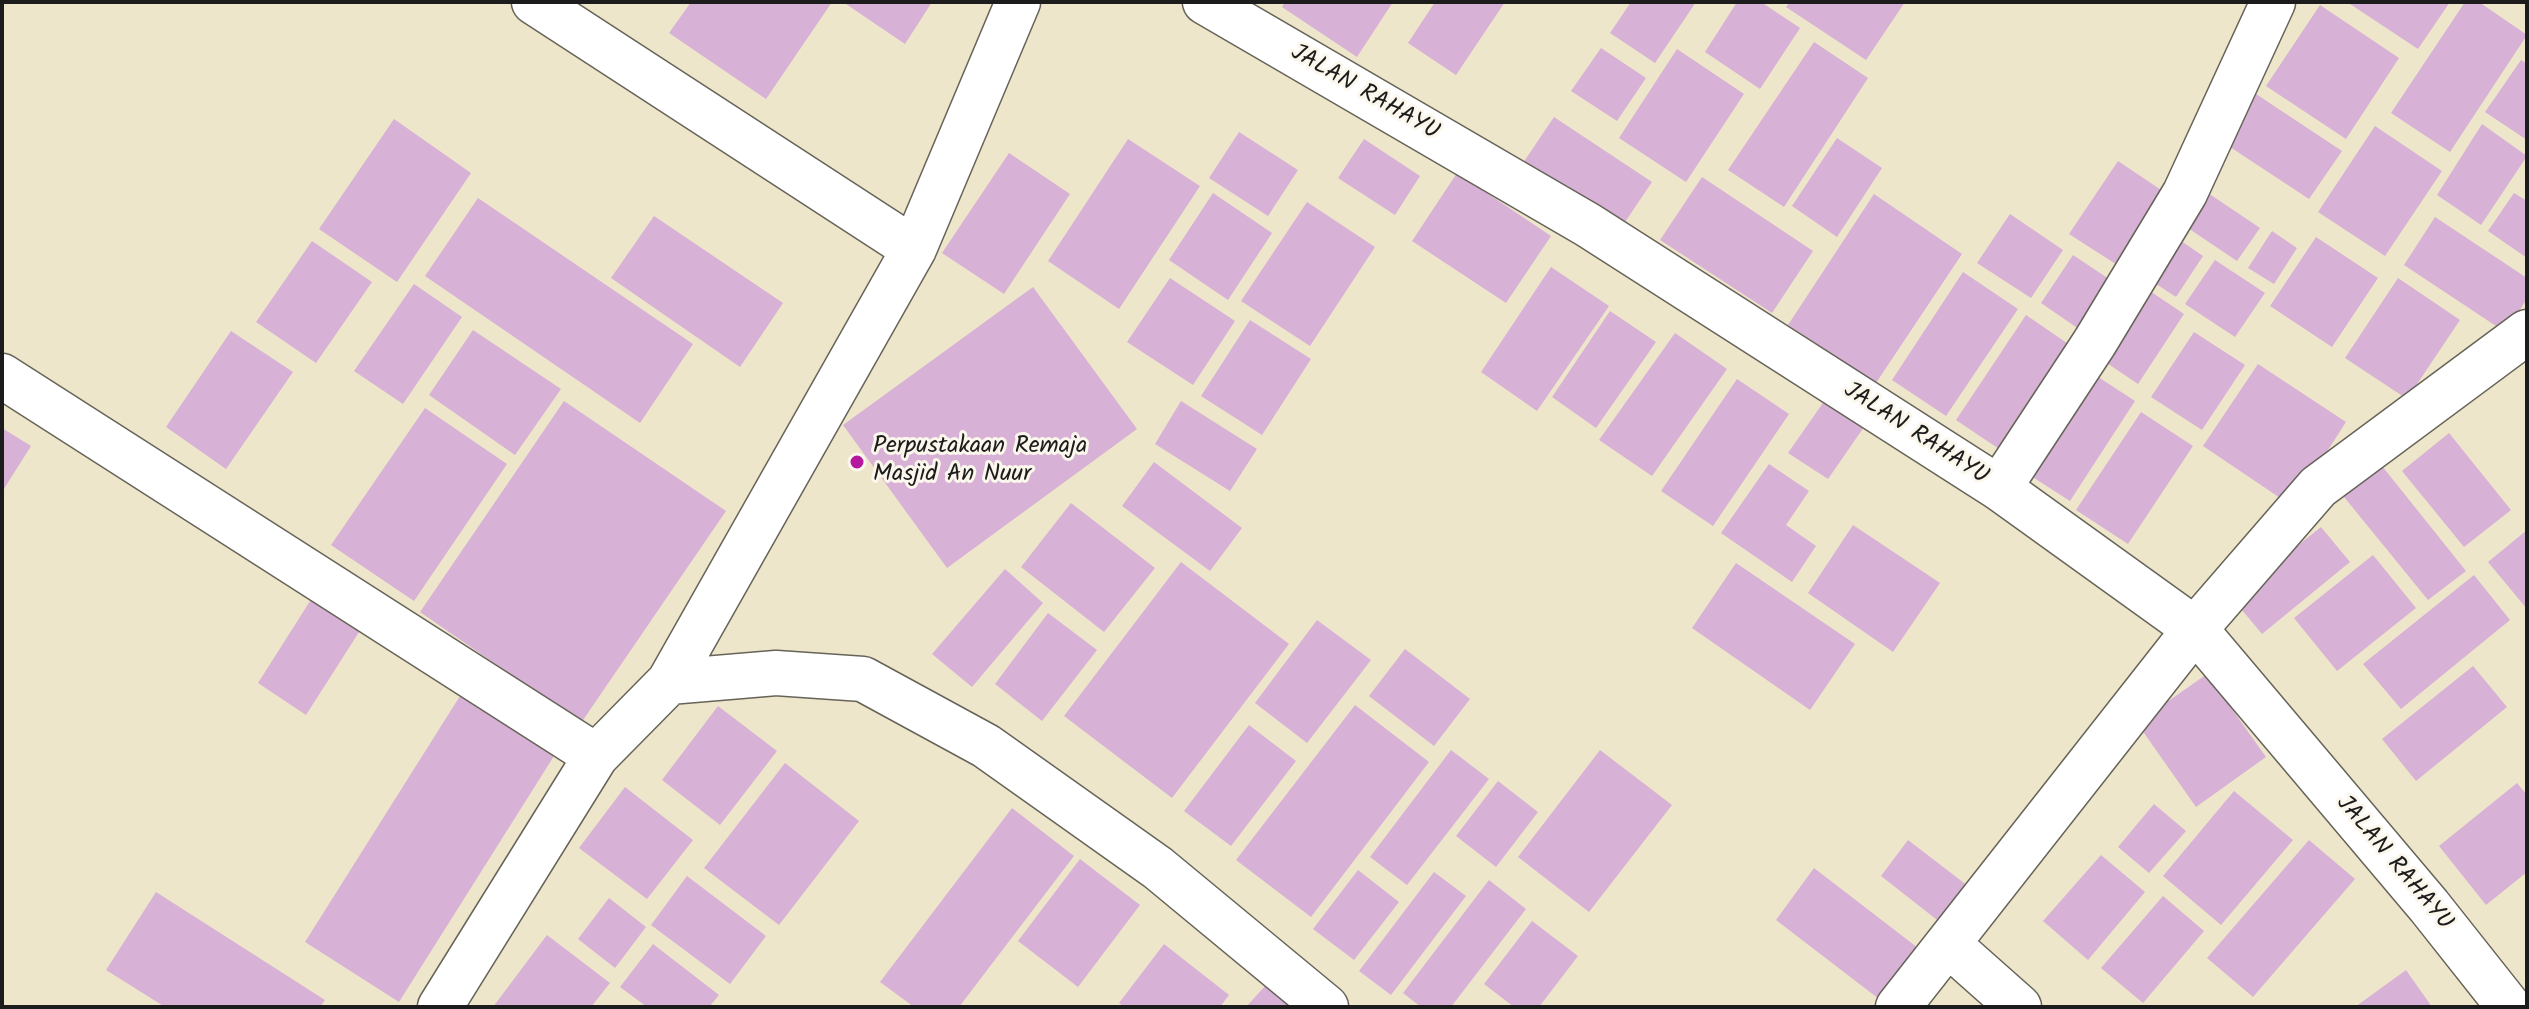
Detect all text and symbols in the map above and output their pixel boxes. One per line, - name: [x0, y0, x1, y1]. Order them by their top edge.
- street label: JALAN RAHAYU: [1285, 40, 1443, 148]
- street label: JALAN RAHAYU: [1837, 377, 1993, 493]
- place label: Perpustakaan Remaja Masjid An Nuur: [873, 434, 1087, 490]
- marker: Perpustakaan Remaja Masjid An Nuur: [848, 453, 866, 471]
- street label: JALAN RAHAYU: [2328, 791, 2458, 937]

